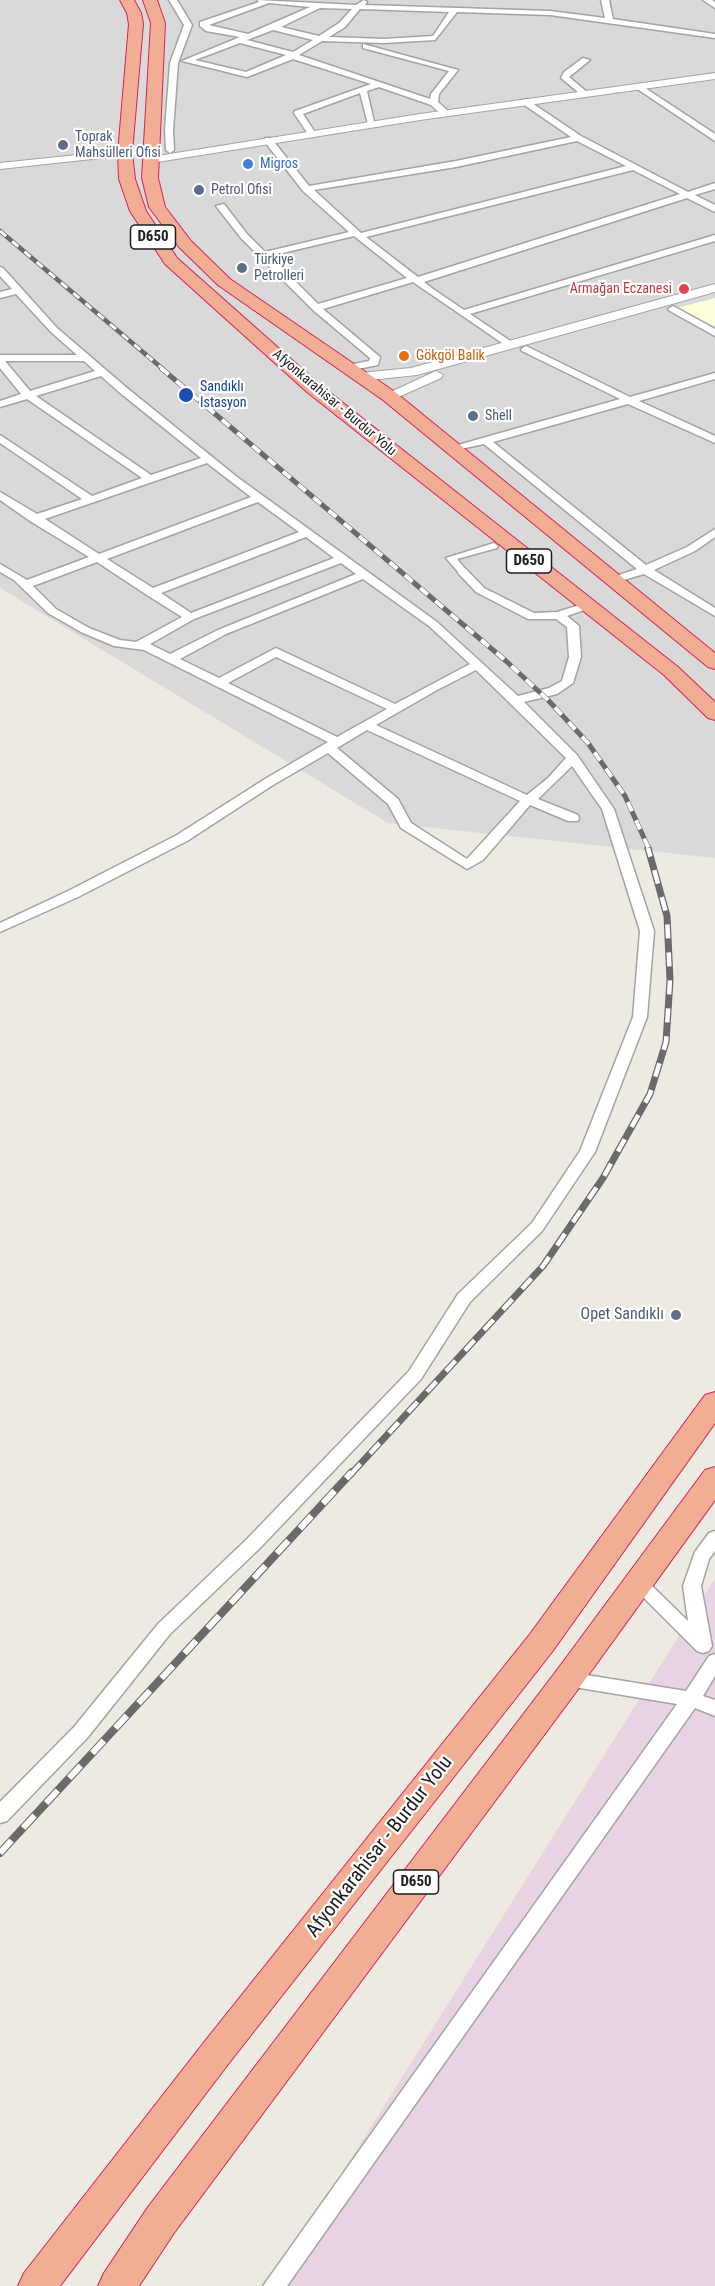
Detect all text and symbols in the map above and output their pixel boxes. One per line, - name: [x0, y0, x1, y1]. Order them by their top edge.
- place label: Toprak Mahsülleri Ofisi: [75, 129, 161, 162]
- marker: Toprak Mahsülleri Ofisi: [56, 138, 70, 152]
- place label: Migros: [260, 156, 298, 172]
- marker: Migros: [241, 157, 255, 171]
- place label: Petrol Ofisi: [211, 182, 272, 198]
- marker: Petrol Ofisi: [192, 183, 206, 197]
- road number: D650: [130, 225, 176, 249]
- place label: Türkiye Petrolleri: [254, 252, 304, 284]
- marker: Türkiye Petrolleri: [235, 261, 249, 275]
- place label: Armağan Eczanesi: [570, 281, 672, 297]
- marker: Armağan Eczanesi: [677, 282, 691, 296]
- street label: Afyonkarahisar - Burdur Yolu: [269, 346, 399, 460]
- place label: Gökgöl Balik: [416, 348, 485, 364]
- marker: Gökgöl Balik: [397, 349, 411, 363]
- place label: Sandıklı Istasyon: [200, 379, 247, 412]
- marker: Sandıklı Istasyon: [177, 386, 195, 404]
- place label: Shell: [485, 408, 512, 424]
- marker: Shell: [466, 409, 480, 423]
- road number: D650: [506, 549, 552, 573]
- place label: Opet Sandıklı: [581, 1305, 664, 1325]
- marker: Opet Sandıklı: [669, 1308, 683, 1322]
- street label: Afyonkarahisar - Burdur Yolu: [302, 1751, 458, 1943]
- road number: D650: [394, 1870, 438, 1894]

